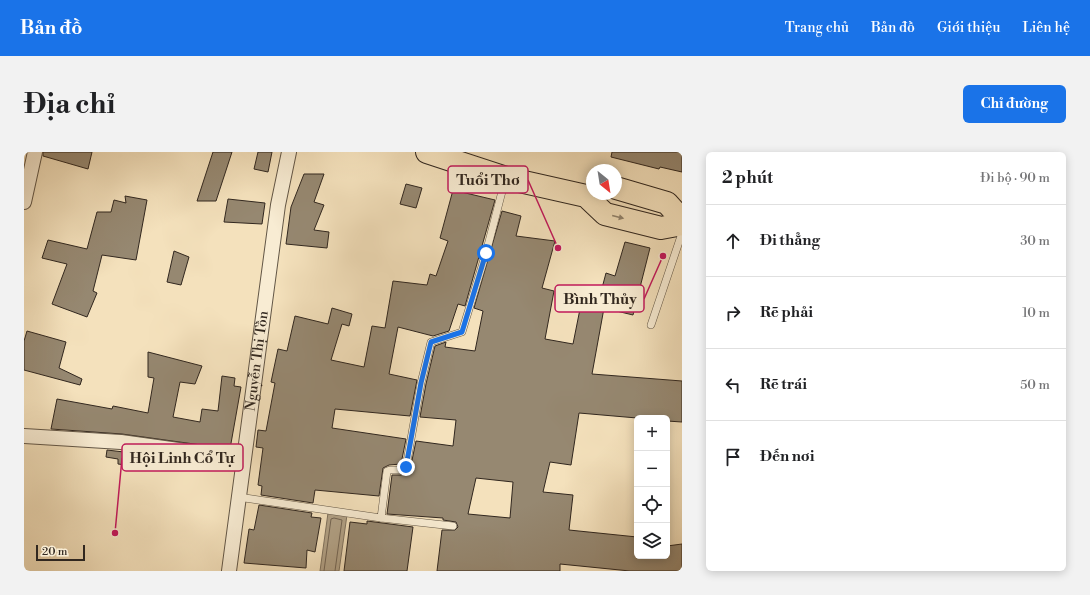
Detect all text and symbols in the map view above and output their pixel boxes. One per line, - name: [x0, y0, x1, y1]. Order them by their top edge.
- text: Bản đồ: [20, 16, 82, 40]
- text: Trang chủ: [785, 19, 849, 37]
- text: Bản đồ: [871, 19, 915, 37]
- text: Giới thiệu: [937, 19, 1000, 37]
- text: Liên hệ: [1022, 19, 1070, 37]
- button: Chỉ đường: [963, 85, 1066, 123]
- text: Địa chỉ: [24, 87, 116, 122]
- north arrow: [586, 164, 622, 200]
- callout: Tuổi Thơ: [448, 166, 528, 193]
- text: 2 phút: [722, 167, 773, 189]
- text: Đi bộ · 90 m: [980, 170, 1050, 186]
- text: Tuổi Thơ: [456, 171, 520, 190]
- one-way arrow: [612, 214, 624, 220]
- icon: ahead: [722, 230, 744, 252]
- text: Đi thẳng: [760, 231, 820, 250]
- text: 30 m: [1020, 233, 1050, 249]
- route start: [477, 244, 495, 262]
- callout: Bình Thủy: [555, 285, 644, 312]
- text: Bình Thủy: [563, 290, 637, 309]
- icon: right: [722, 302, 744, 324]
- text: Rẽ phải: [760, 303, 813, 322]
- text: 10 m: [1022, 305, 1050, 321]
- street label: Nguyễn Thị Tồn: [242, 309, 273, 412]
- icon: left: [722, 374, 744, 396]
- text: Rẽ trái: [760, 375, 807, 394]
- text: 50 m: [1020, 377, 1050, 393]
- map controls: [634, 415, 670, 559]
- button: +: [634, 415, 670, 451]
- callout: Hội Linh Cổ Tự: [122, 444, 243, 471]
- icon: arrive: [722, 446, 744, 468]
- text: Đến nơi: [760, 447, 814, 466]
- text: Hội Linh Cổ Tự: [130, 449, 235, 468]
- button: −: [634, 451, 670, 487]
- route end: [397, 458, 415, 476]
- button: locate: [634, 487, 670, 523]
- button: layers: [634, 523, 670, 559]
- scale bar: [36, 543, 85, 562]
- text: 20 m: [42, 545, 67, 559]

